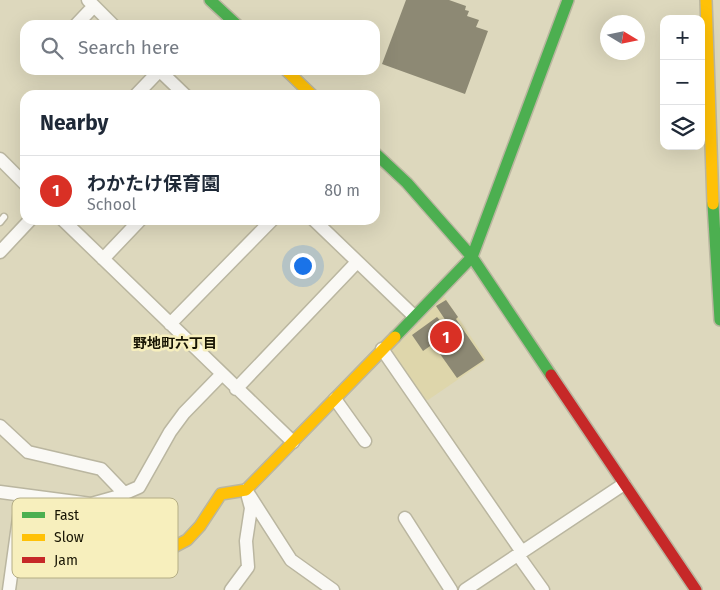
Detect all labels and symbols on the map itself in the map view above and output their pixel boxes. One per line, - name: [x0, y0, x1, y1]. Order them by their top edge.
- north arrow: [600, 15, 645, 60]
- your location: [290, 253, 316, 279]
- pin: 1: [430, 318, 462, 356]
- district label: 野地町六丁目: [133, 335, 217, 352]
- legend: [12, 498, 178, 578]
- text: Fast: [54, 507, 80, 524]
- text: Slow: [54, 529, 84, 546]
- text: Jam: [54, 552, 78, 569]

